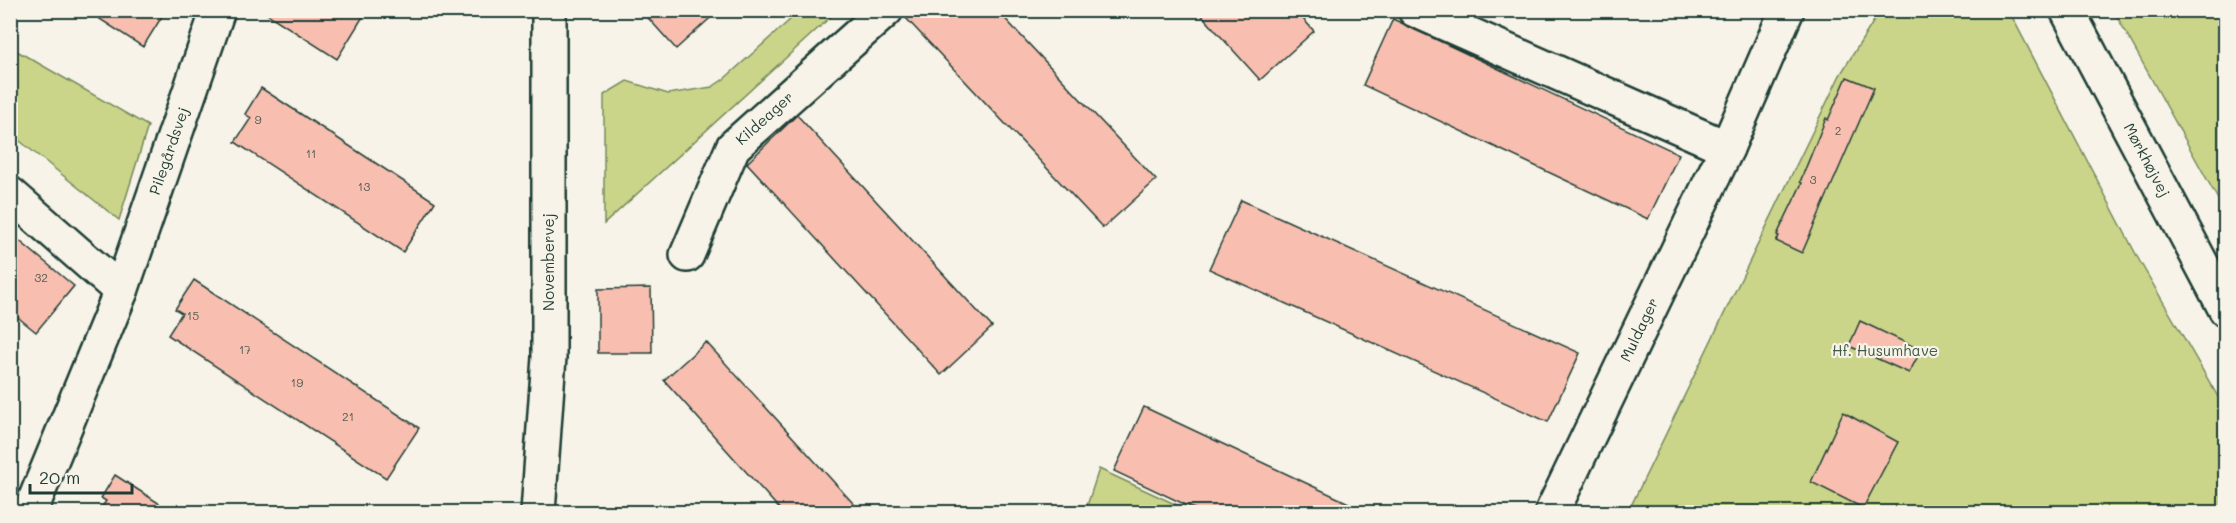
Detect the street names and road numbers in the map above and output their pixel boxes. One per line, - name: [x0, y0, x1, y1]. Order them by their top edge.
- street label: Kildeager: [731, 87, 797, 149]
- street label: Pilegårdsvej: [144, 104, 193, 197]
- street label: Mørkhøjvej: [2120, 119, 2175, 200]
- street label: Novembervej: [538, 213, 558, 311]
- street label: Muldager: [1615, 294, 1662, 365]

